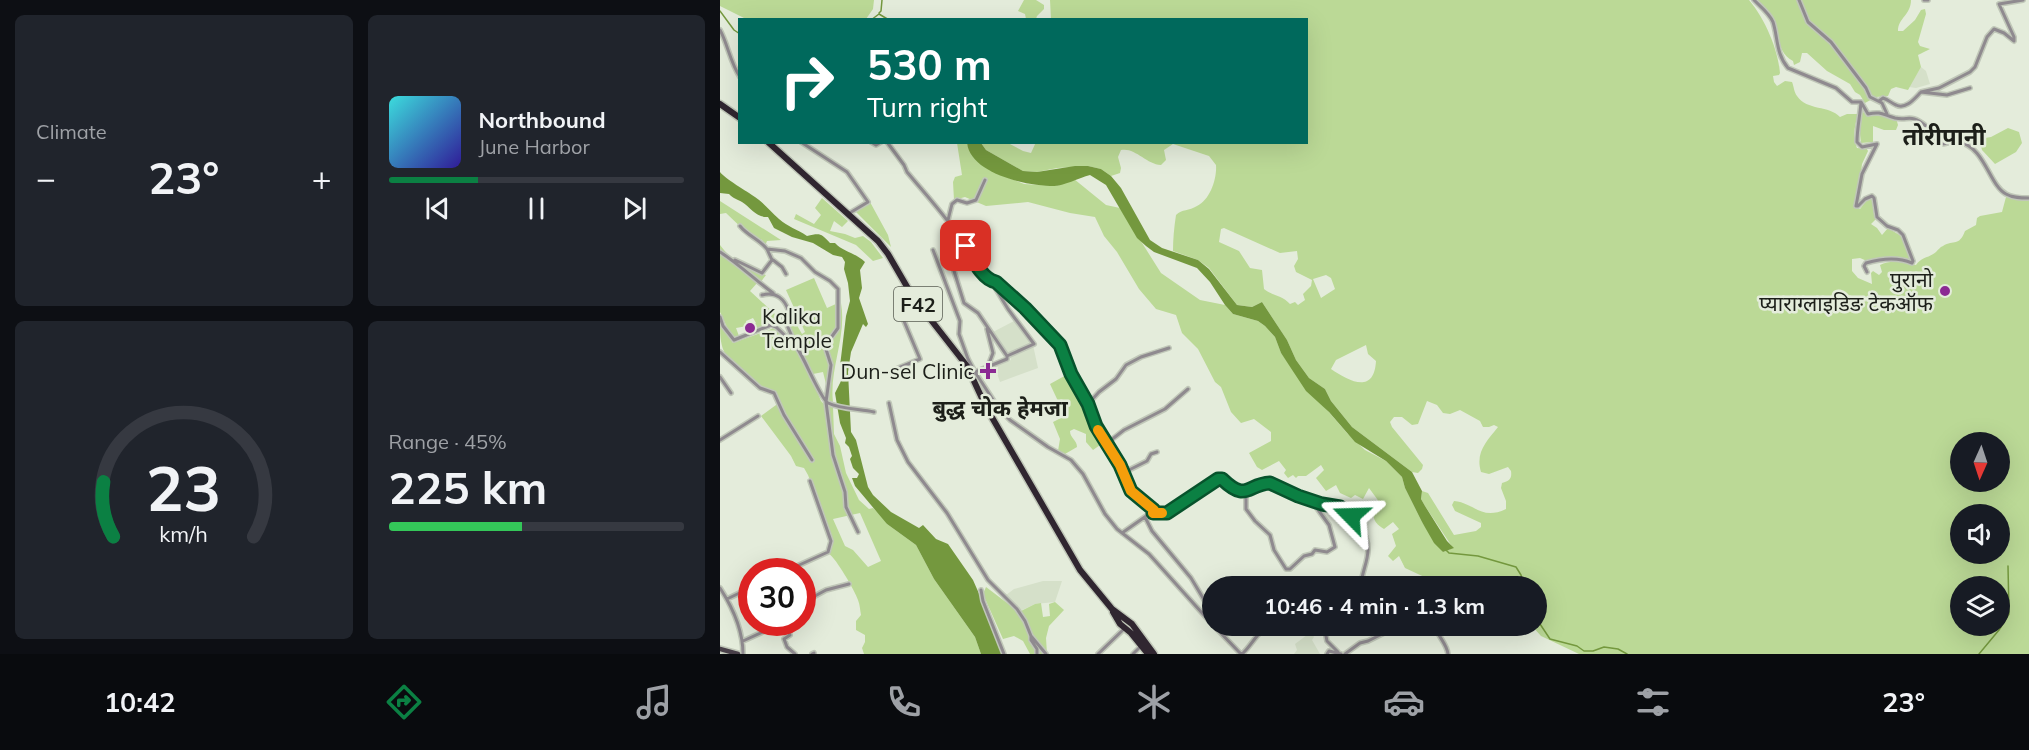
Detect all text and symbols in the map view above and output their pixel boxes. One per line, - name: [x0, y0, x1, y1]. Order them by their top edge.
- text: 530 m: [867, 38, 992, 91]
- icon: right: [768, 42, 846, 120]
- text: Turn right: [867, 90, 987, 124]
- text: Northbound: [479, 106, 606, 134]
- text: Climate: [36, 119, 107, 144]
- district label: तोरीपानी: [1902, 121, 1987, 151]
- text: June Harbor: [479, 134, 590, 159]
- text: 23°: [148, 149, 219, 205]
- text: −: [36, 157, 56, 198]
- text: +: [312, 157, 332, 198]
- icon: previous: [421, 192, 454, 225]
- icon: pause: [520, 192, 553, 225]
- icon: next: [618, 192, 651, 225]
- pin: [940, 220, 991, 271]
- icon: arrive: [949, 229, 982, 262]
- place label: पुरानो प्याराग्लाइडिङ टेकऑफ: [1759, 266, 1934, 316]
- marker: पुरानो प्याराग्लाइडिङ टेकऑफ: [1938, 284, 1952, 298]
- road number: F42: [894, 287, 942, 321]
- place label: Kalika Temple: [762, 303, 832, 353]
- marker: Kalika Temple: [743, 321, 757, 335]
- place label: Dun-sel Clinic: [840, 358, 974, 384]
- marker: Dun-sel Clinic: [979, 362, 997, 380]
- district label: बुद्ध चोक हेमजा: [932, 394, 1068, 422]
- text: Range · 45%: [389, 429, 507, 454]
- north arrow: [1950, 432, 2010, 492]
- map controls: [1950, 432, 2010, 636]
- text: 23: [146, 448, 221, 527]
- text: 225 km: [389, 459, 547, 515]
- position arrow: [1319, 484, 1383, 548]
- button: sound: [1950, 504, 2010, 564]
- text: km/h: [159, 520, 208, 547]
- speed limit sign: 30: [738, 558, 816, 636]
- button: layers: [1950, 576, 2010, 636]
- text: 10:46 · 4 min · 1.3 km: [1264, 592, 1485, 620]
- icon: directions: [383, 681, 425, 723]
- icon: music: [633, 681, 675, 723]
- icon: phone: [883, 681, 925, 723]
- icon: climate: [1133, 681, 1175, 723]
- icon: car: [1383, 681, 1425, 723]
- icon: filters: [1632, 681, 1674, 723]
- text: 10:42: [104, 685, 175, 719]
- text: 23°: [1882, 685, 1925, 719]

